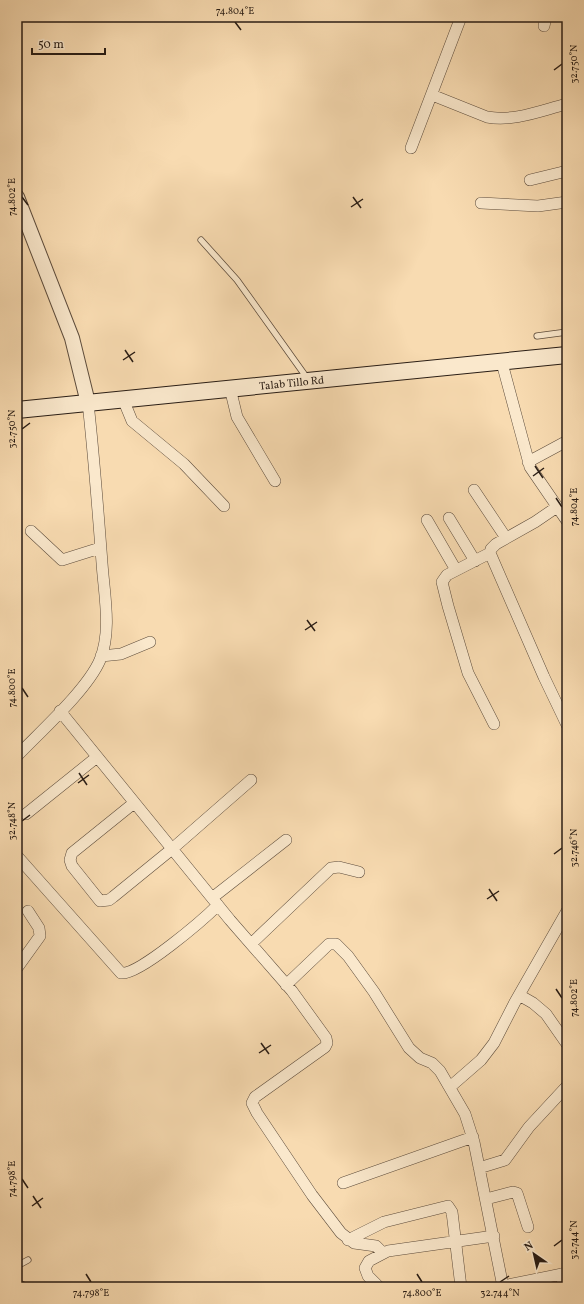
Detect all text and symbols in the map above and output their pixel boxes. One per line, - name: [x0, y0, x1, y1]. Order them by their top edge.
- text: 74.804°E: [216, 4, 254, 18]
- scale bar: [32, 30, 105, 56]
- text: 50 m: [38, 37, 64, 53]
- text: 32.750°N: [567, 44, 581, 84]
- text: 74.802°E: [5, 178, 19, 216]
- street label: Talab Tillo Rd: [259, 373, 325, 395]
- text: 32.750°N: [5, 409, 19, 449]
- text: 74.804°E: [567, 488, 581, 526]
- text: 74.800°E: [5, 668, 19, 708]
- text: 32.748°N: [5, 801, 19, 840]
- text: 32.746°N: [567, 828, 581, 867]
- text: 74.802°E: [567, 979, 581, 1017]
- text: 74.798°E: [5, 1161, 19, 1197]
- text: 32.744°N: [567, 1220, 581, 1260]
- north arrow: [514, 1234, 554, 1274]
- text: N: [522, 1238, 537, 1255]
- text: 74.798°E: [73, 1286, 109, 1300]
- text: 74.800°E: [402, 1286, 442, 1300]
- text: 32.744°N: [480, 1286, 520, 1300]

